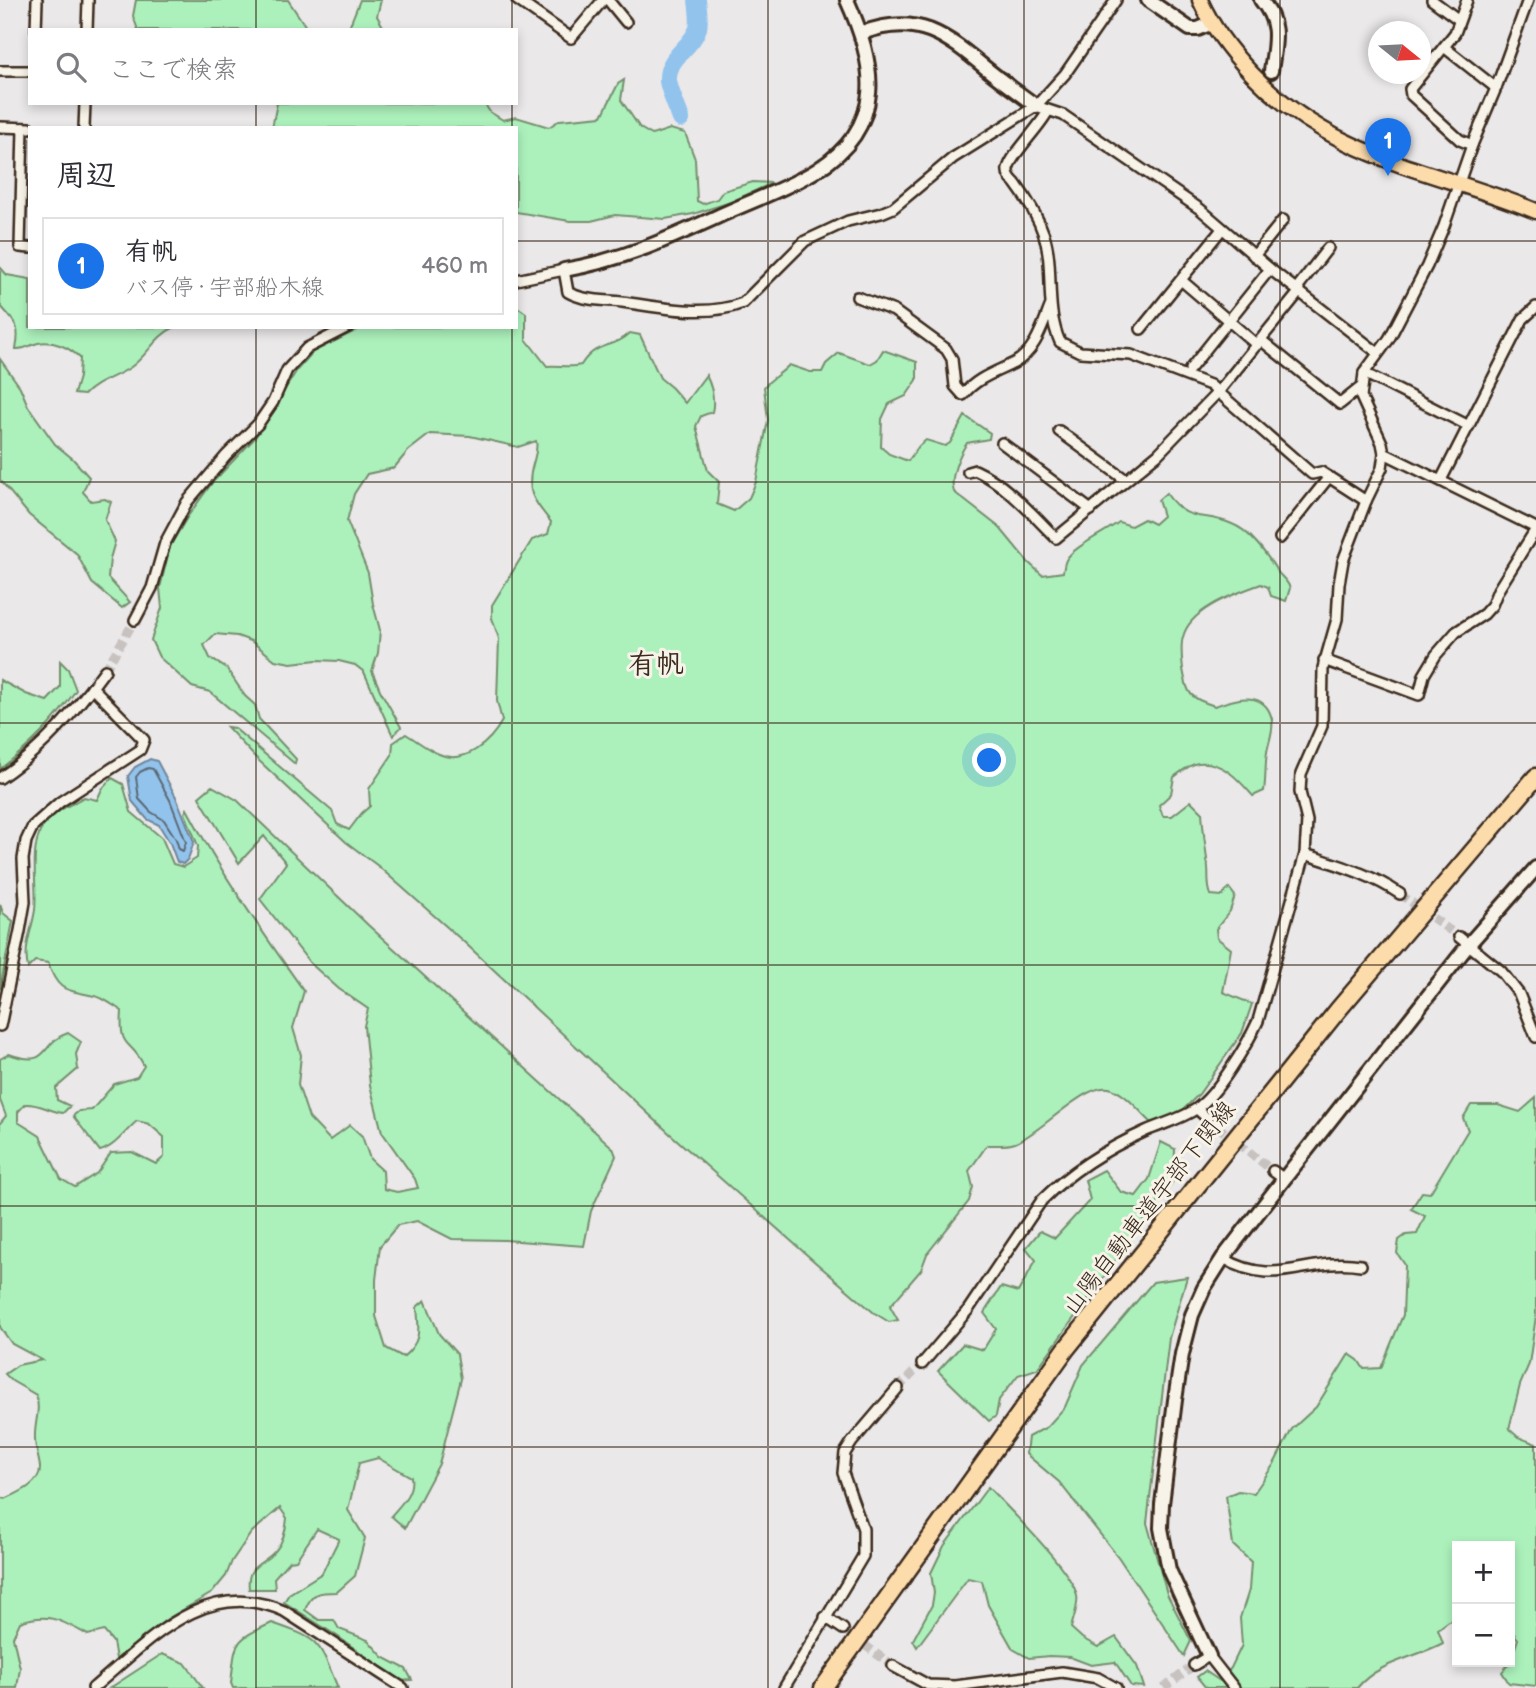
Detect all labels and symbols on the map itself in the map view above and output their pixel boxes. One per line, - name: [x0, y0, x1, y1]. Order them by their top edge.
- north arrow: [1368, 21, 1431, 84]
- pin: 1: [1365, 118, 1411, 176]
- district label: 有帆: [628, 648, 684, 681]
- your location: [972, 743, 1006, 777]
- street label: 山陽自動車道宇部下関線: [1056, 1095, 1242, 1321]

